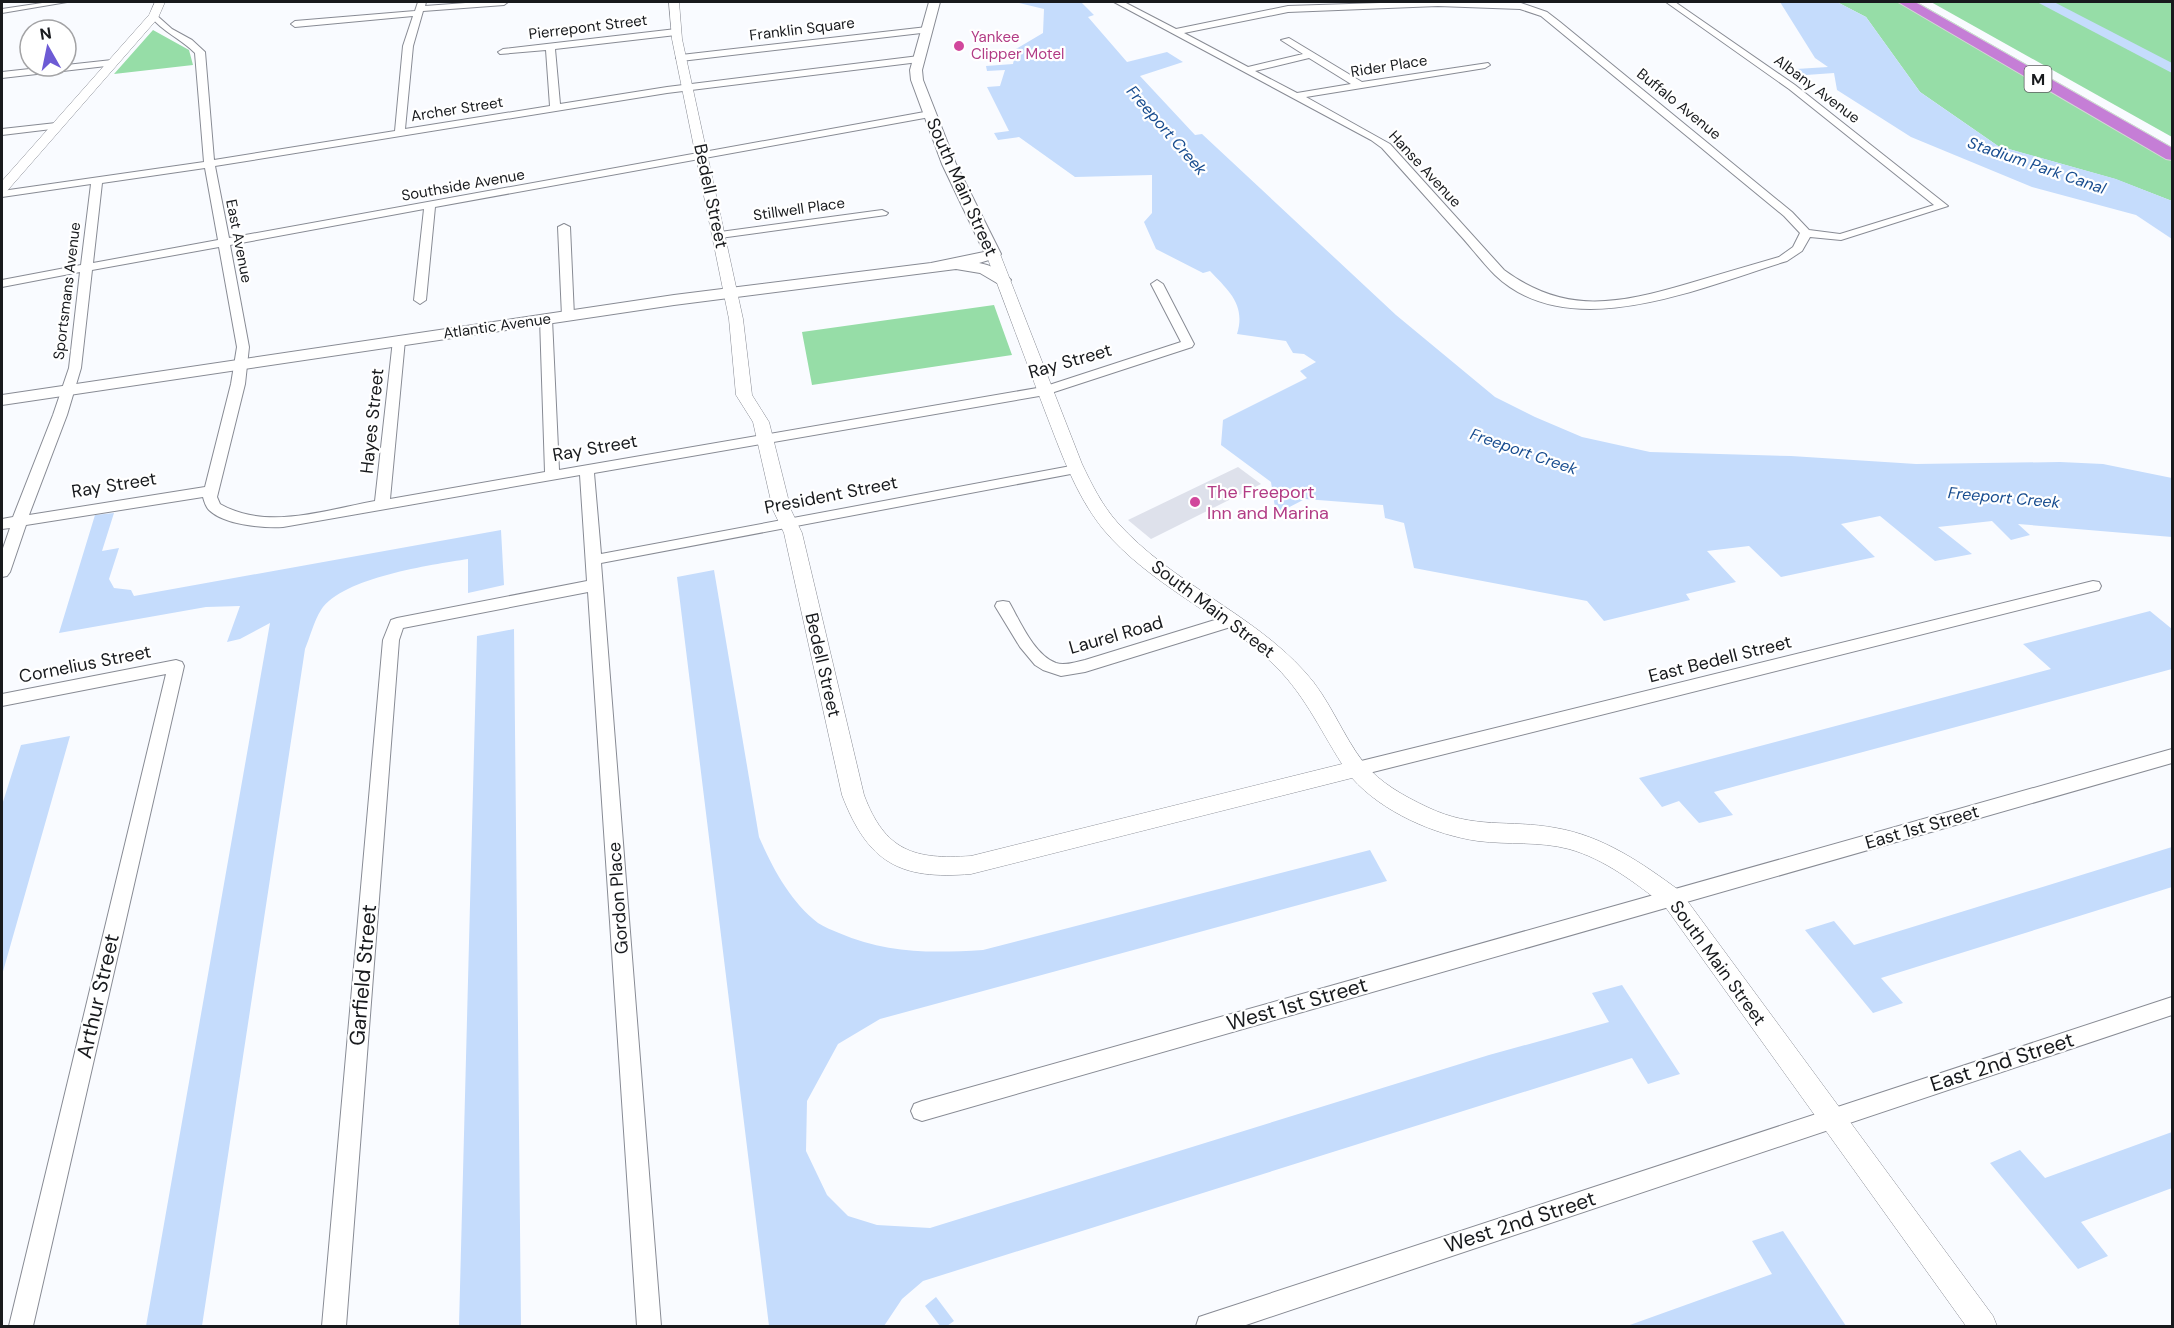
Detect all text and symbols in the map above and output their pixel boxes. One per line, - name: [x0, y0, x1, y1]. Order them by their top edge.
- street label: Pierrepont Street: [528, 10, 649, 44]
- street label: Franklin Square: [748, 13, 856, 45]
- north arrow: [18, 18, 78, 78]
- text: N: [38, 22, 53, 45]
- place label: Yankee Clipper Motel: [971, 27, 1064, 64]
- marker: Yankee Clipper Motel: [952, 39, 966, 53]
- street label: Rider Place: [1349, 50, 1429, 82]
- street label: Albany Avenue: [1770, 50, 1864, 128]
- street label: Buffalo Avenue: [1633, 64, 1725, 144]
- road number: M: [2024, 66, 2052, 92]
- water label: Freeport Creek: [1122, 81, 1212, 180]
- street label: Archer Street: [410, 92, 505, 126]
- street label: South Main Street: [921, 114, 1003, 260]
- street label: Hanse Avenue: [1384, 126, 1466, 212]
- water label: Stadium Park Canal: [1965, 132, 2109, 199]
- street label: Bedell Street: [688, 141, 734, 251]
- street label: Southside Avenue: [400, 164, 526, 206]
- street label: Stillwell Place: [752, 193, 846, 225]
- street label: East Avenue: [221, 198, 257, 284]
- street label: Sportsmans Avenue: [49, 221, 85, 361]
- street label: Atlantic Avenue: [442, 309, 552, 343]
- street label: Ray Street: [1025, 338, 1115, 384]
- street label: Hayes Street: [355, 367, 389, 475]
- water label: Freeport Creek: [1467, 423, 1581, 480]
- street label: Ray Street: [551, 429, 639, 467]
- street label: Ray Street: [70, 466, 158, 504]
- street label: President Street: [762, 470, 900, 520]
- place label: The Freeport Inn and Marina: [1207, 480, 1329, 525]
- water label: Freeport Creek: [1947, 482, 2062, 513]
- marker: The Freeport Inn and Marina: [1188, 495, 1202, 509]
- street label: South Main Street: [1146, 555, 1280, 663]
- street label: Bedell Street: [799, 610, 847, 720]
- street label: Laurel Road: [1066, 610, 1166, 660]
- street label: East Bedell Street: [1646, 630, 1794, 688]
- street label: Cornelius Street: [17, 639, 153, 689]
- street label: East 1st Street: [1862, 799, 1982, 855]
- street label: Gordon Place: [602, 841, 634, 955]
- street label: South Main Street: [1664, 896, 1772, 1030]
- street label: Garfield Street: [343, 903, 383, 1047]
- street label: Arthur Street: [70, 931, 126, 1061]
- street label: West 1st Street: [1223, 971, 1371, 1037]
- street label: East 2nd Street: [1927, 1026, 2077, 1098]
- street label: West 2nd Street: [1441, 1184, 1599, 1260]

